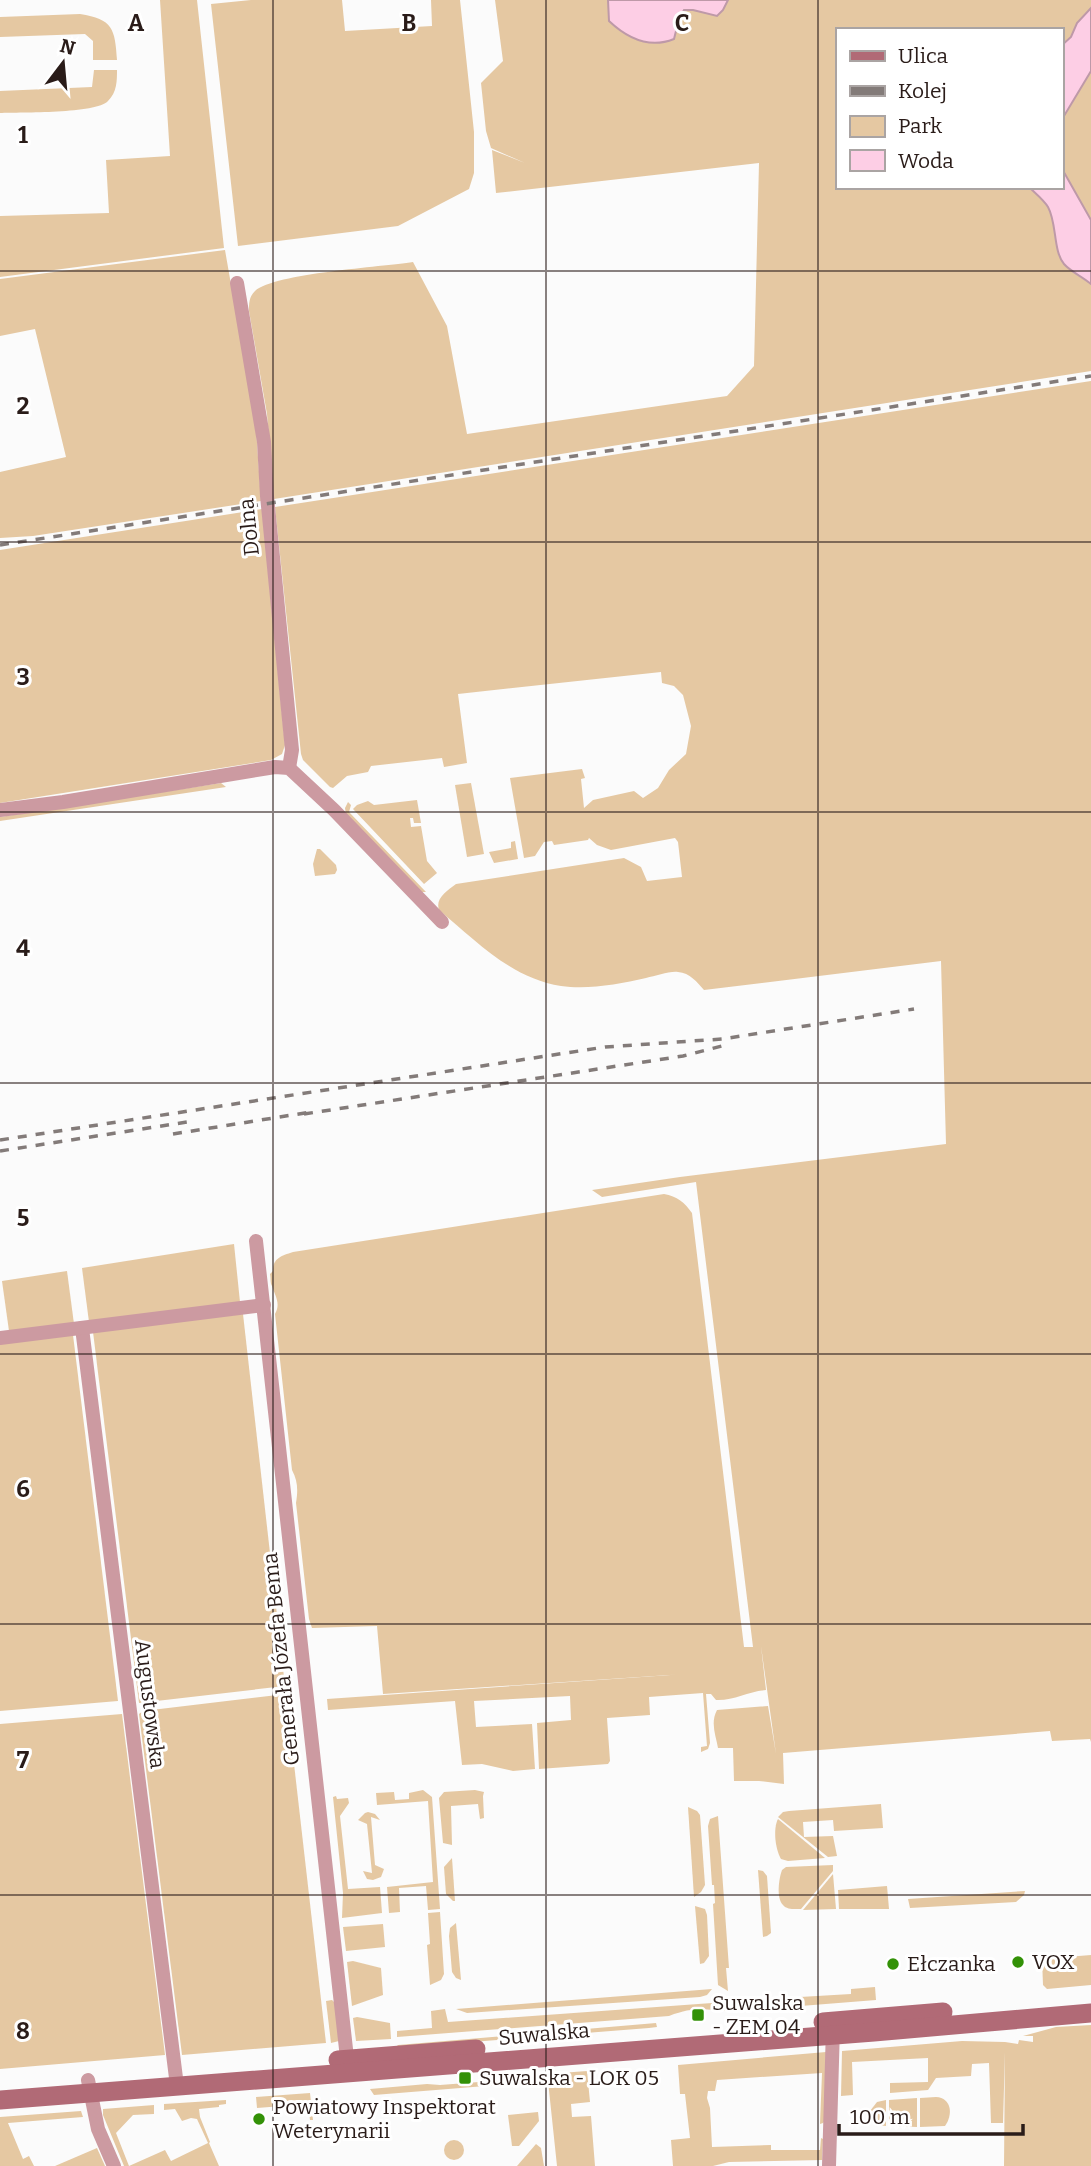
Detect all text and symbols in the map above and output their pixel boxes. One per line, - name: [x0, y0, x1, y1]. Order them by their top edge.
- text: A: [128, 9, 145, 37]
- text: B: [402, 9, 416, 37]
- text: C: [675, 9, 689, 37]
- north arrow: [28, 28, 98, 98]
- legend: [836, 28, 1063, 189]
- text: N: [57, 34, 78, 60]
- text: Ulica: [898, 43, 948, 69]
- text: Kolej: [898, 78, 947, 104]
- text: Park: [898, 113, 942, 139]
- text: 1: [18, 121, 28, 149]
- text: Woda: [898, 148, 954, 174]
- text: 2: [17, 392, 30, 420]
- street label: Dolna: [233, 496, 265, 557]
- text: 3: [16, 663, 30, 691]
- text: 4: [16, 934, 30, 962]
- text: 5: [17, 1204, 29, 1232]
- text: 6: [16, 1475, 30, 1503]
- street label: Generała Józefa Bema: [257, 1551, 305, 1767]
- street label: Augustowska: [129, 1638, 171, 1771]
- text: 7: [17, 1746, 30, 1774]
- place label: VOX: [1032, 1949, 1075, 1975]
- place label: Ełczanka: [907, 1951, 996, 1977]
- marker: VOX: [1010, 1954, 1026, 1970]
- marker: Ełczanka: [885, 1956, 901, 1972]
- place label: Suwalska - ZEM 04: [712, 1990, 804, 2040]
- marker: Suwalska - ZEM 04: [690, 2007, 706, 2023]
- text: 8: [16, 2017, 30, 2045]
- street label: Suwalska: [497, 2017, 591, 2051]
- place label: Suwalska - LOK 05: [479, 2065, 659, 2091]
- marker: Suwalska - LOK 05: [457, 2070, 473, 2086]
- scale bar: [839, 2092, 1023, 2136]
- place label: Powiatowy Inspektorat Weterynarii: [273, 2094, 496, 2144]
- text: 100 m: [850, 2104, 910, 2130]
- marker: Powiatowy Inspektorat Weterynarii: [251, 2111, 267, 2127]

